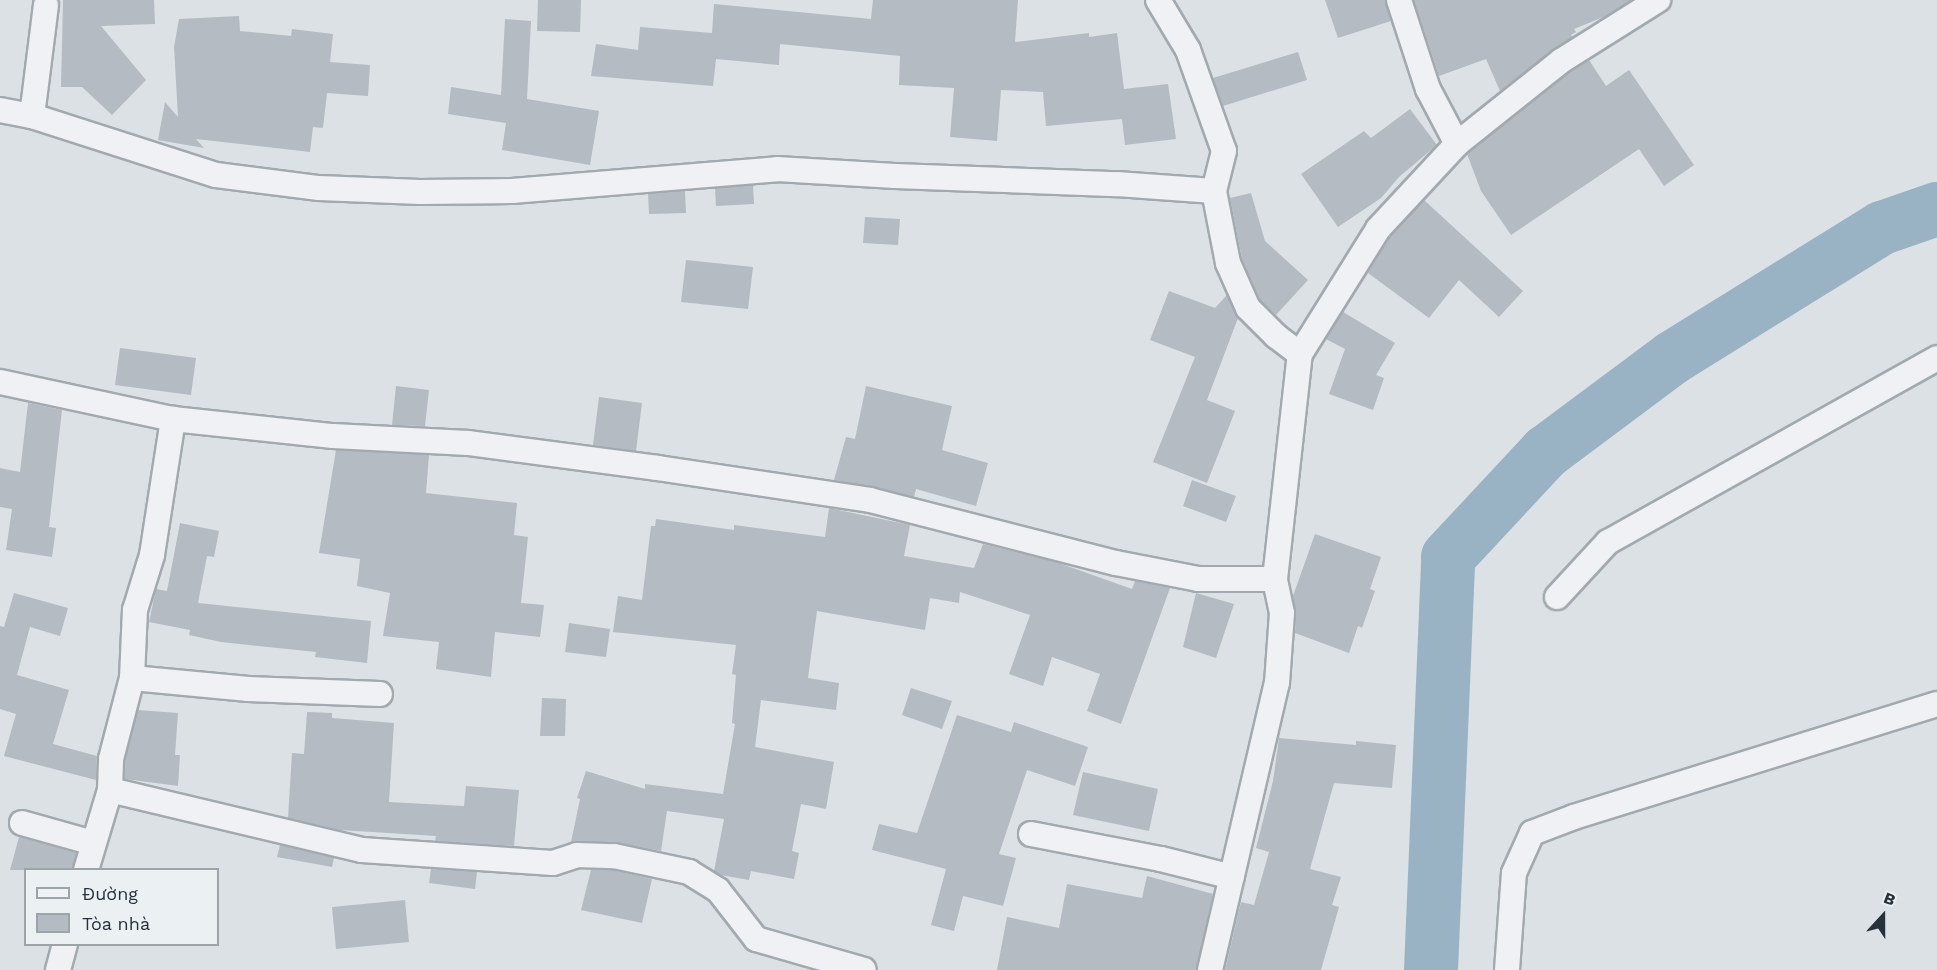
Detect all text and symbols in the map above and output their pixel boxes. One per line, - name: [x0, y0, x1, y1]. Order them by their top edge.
- legend: [24, 868, 219, 946]
- text: Đường: [82, 883, 138, 904]
- north arrow: [1853, 886, 1913, 946]
- text: B: [1881, 888, 1898, 910]
- text: Tòa nhà: [82, 913, 150, 934]

